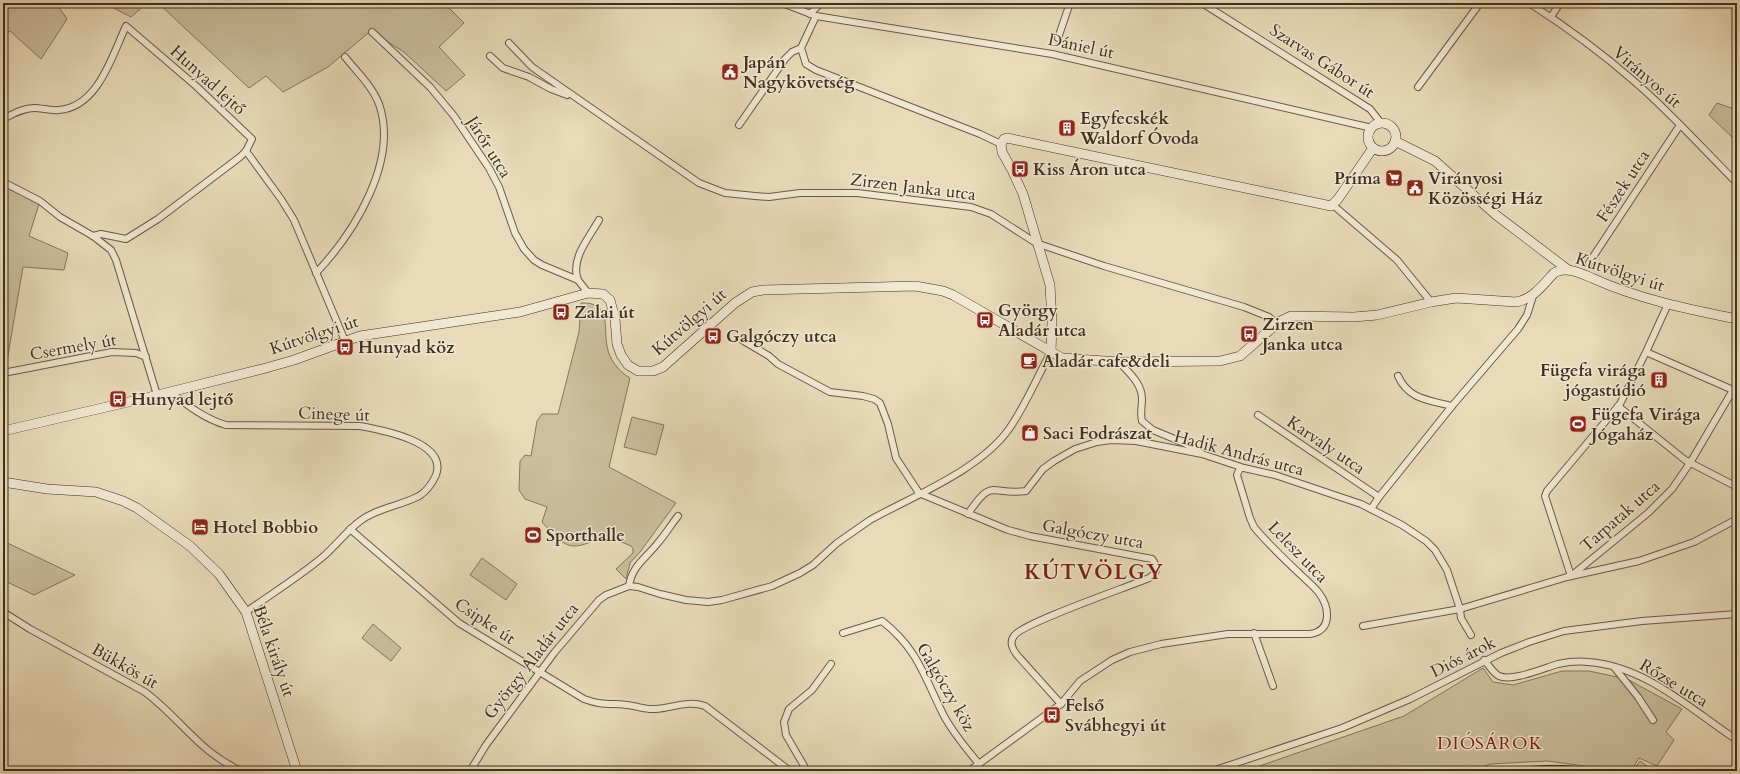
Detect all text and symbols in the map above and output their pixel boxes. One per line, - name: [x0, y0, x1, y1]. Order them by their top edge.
- street label: Szarvas Gábor út: [1265, 19, 1379, 104]
- street label: Dániel út: [1046, 28, 1117, 64]
- street label: Hunyad lejtő: [165, 40, 251, 120]
- street label: Virányos út: [1608, 41, 1687, 114]
- place label: Japán Nagykövetség: [740, 51, 855, 94]
- public building icon: Japán Nagykövetség: [720, 62, 740, 82]
- place label: Egyfecskék Waldorf Óvoda: [1079, 107, 1200, 150]
- street label: Járőr utca: [459, 109, 517, 183]
- building icon: Egyfecskék Waldorf Óvoda: [1057, 118, 1077, 138]
- street label: Fészek utca: [1591, 145, 1655, 227]
- place label: Kiss Áron utca: [1033, 158, 1147, 181]
- bus stop icon: Kiss Áron utca: [1010, 159, 1030, 179]
- place label: Príma: [1334, 167, 1382, 190]
- place label: Virányosi Közösségi Ház: [1428, 167, 1543, 210]
- street label: Zirzen Janka utca: [849, 168, 978, 206]
- supermarket icon: Príma: [1384, 168, 1404, 188]
- public building icon: Virányosi Közösségi Ház: [1405, 178, 1425, 198]
- street label: Kútvölgyi út: [1573, 247, 1668, 297]
- street label: Kútvölgyi út: [647, 283, 732, 361]
- place label: György Aladár utca: [998, 299, 1087, 342]
- place label: Zalai út: [574, 301, 635, 324]
- bus stop icon: Zalai út: [551, 302, 571, 322]
- street label: Kútvölgyi út: [267, 310, 362, 360]
- bus stop icon: György Aladár utca: [975, 310, 995, 330]
- place label: Zirzen Janka utca: [1259, 313, 1343, 356]
- bus stop icon: Zirzen Janka utca: [1239, 324, 1259, 344]
- place label: Galgóczy utca: [726, 325, 837, 348]
- bus stop icon: Galgóczy utca: [703, 326, 723, 346]
- street label: Csermely út: [28, 328, 119, 366]
- place label: Hunyad köz: [358, 336, 455, 359]
- bus stop icon: Hunyad köz: [335, 337, 355, 357]
- place label: Aladár cafe&deli: [1042, 350, 1170, 373]
- cafe icon: Aladár cafe&deli: [1019, 351, 1039, 371]
- place label: Fügefa virága jógastúdió: [1540, 359, 1647, 402]
- building icon: Fügefa virága jógastúdió: [1649, 370, 1669, 390]
- place label: Hunyad lejtő: [131, 388, 233, 411]
- bus stop icon: Hunyad lejtő: [108, 389, 128, 409]
- street label: Cinege út: [298, 401, 371, 427]
- place label: Fügefa Virága Jógaház: [1588, 403, 1701, 446]
- street label: Karvaly utca: [1282, 410, 1370, 480]
- sports icon: Fügefa Virága Jógaház: [1568, 414, 1588, 434]
- place label: Saci Fodrászat: [1043, 422, 1152, 445]
- shop icon: Saci Fodrászat: [1020, 423, 1040, 443]
- street label: Hadik András utca: [1172, 425, 1307, 482]
- street label: Tarpatak utca: [1575, 475, 1665, 557]
- street label: Galgóczy utca: [1041, 514, 1146, 554]
- place label: Hotel Bobbio: [213, 516, 318, 539]
- street label: Lelesz utca: [1263, 516, 1334, 588]
- hotel icon: Hotel Bobbio: [190, 517, 210, 537]
- place label: Sporthalle: [546, 524, 625, 547]
- sports icon: Sporthalle: [523, 525, 543, 545]
- district label: KÚTVÖLGY: [1024, 558, 1164, 587]
- street label: Csipke út: [450, 592, 520, 650]
- street label: György Aladár utca: [478, 598, 584, 724]
- street label: Béla király út: [248, 602, 301, 700]
- street label: Diós árok: [1427, 630, 1500, 683]
- street label: Bükkös út: [88, 638, 163, 695]
- street label: Galgóczy köz: [911, 639, 981, 736]
- street label: Rőzse utca: [1635, 653, 1713, 713]
- place label: Felső Svábhegyi út: [1065, 694, 1166, 737]
- bus stop icon: Felső Svábhegyi út: [1042, 705, 1062, 725]
- district label: DIÓSÁROK: [1437, 731, 1543, 756]

